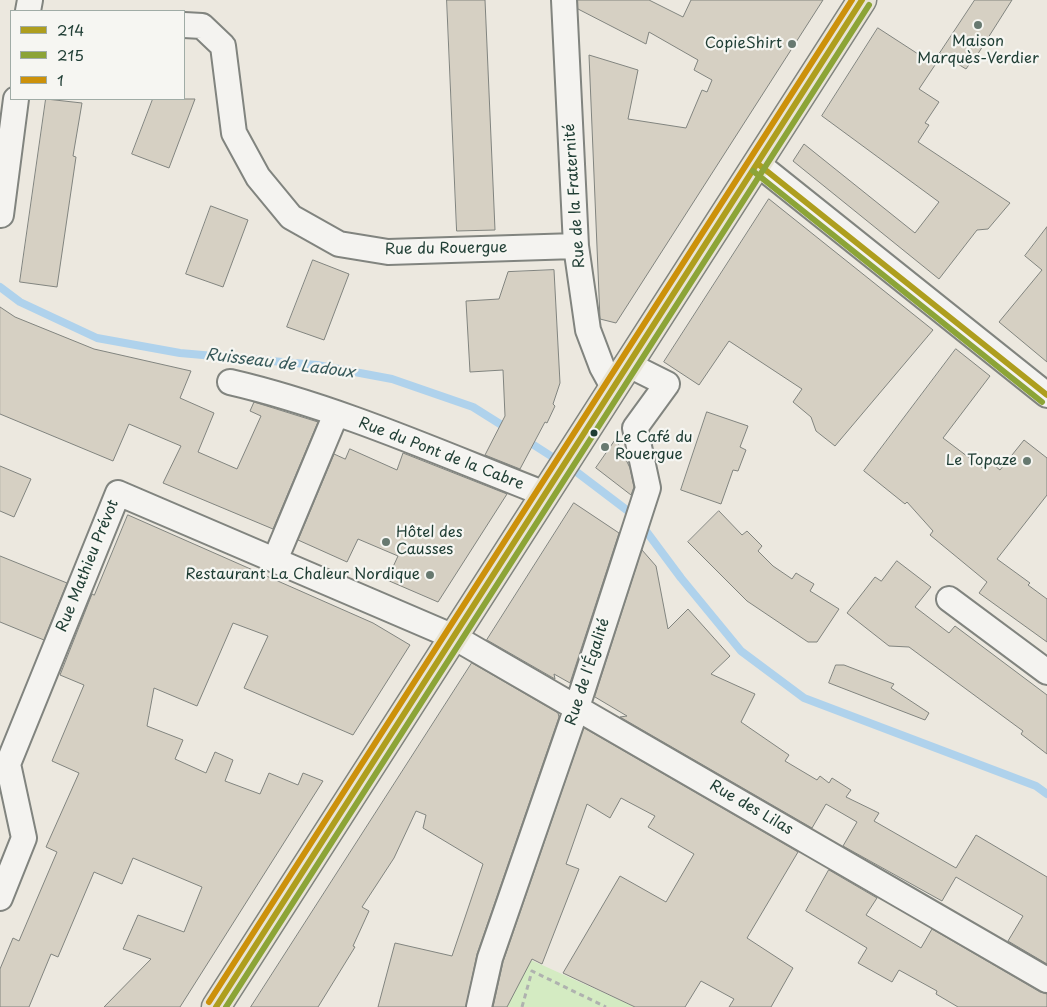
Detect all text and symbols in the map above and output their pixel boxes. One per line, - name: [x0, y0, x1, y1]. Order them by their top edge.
- legend: [10, 10, 185, 100]
- text: 214: [57, 18, 84, 41]
- marker: Maison Marquès-Verdier: [972, 19, 984, 31]
- place label: Maison Marquès-Verdier: [917, 33, 1039, 68]
- place label: CopieShirt: [705, 35, 782, 53]
- marker: CopieShirt: [786, 38, 798, 50]
- text: 215: [57, 43, 84, 66]
- text: 1: [57, 68, 64, 91]
- street label: Rue de la Fraternité: [561, 123, 589, 269]
- street label: Rue du Rouergue: [384, 239, 508, 259]
- water label: Ruisseau de Ladoux: [204, 345, 356, 383]
- street label: Rue du Pont de la Cabre: [356, 414, 526, 494]
- unlabelled marker: [589, 428, 599, 438]
- place label: Le Café du Rouergue: [615, 429, 693, 464]
- marker: Le Café du Rouergue: [599, 441, 611, 453]
- place label: Le Topaze: [946, 452, 1017, 470]
- marker: Le Topaze: [1021, 455, 1033, 467]
- street label: Rue Mathieu Prévot: [53, 497, 123, 635]
- place label: Hôtel des Causses: [396, 524, 462, 559]
- marker: Hôtel des Causses: [380, 536, 392, 548]
- place label: Restaurant La Chaleur Nordique: [185, 566, 420, 584]
- marker: Restaurant La Chaleur Nordique: [424, 569, 436, 581]
- street label: Rue de l'Égalité: [562, 616, 614, 728]
- street label: Rue des Lilas: [706, 777, 796, 839]

